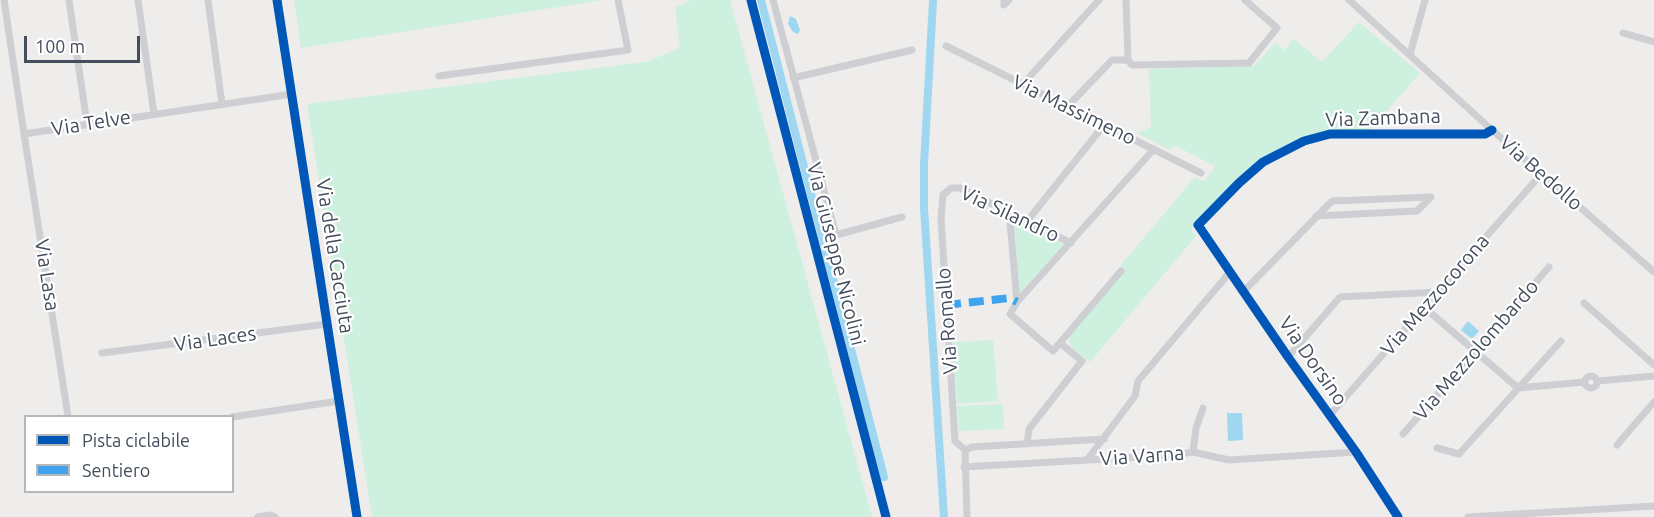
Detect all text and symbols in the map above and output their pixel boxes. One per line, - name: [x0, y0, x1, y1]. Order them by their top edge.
- scale bar: [27, 24, 142, 62]
- text: 100 m: [35, 36, 85, 56]
- street label: Via Massimeno: [1008, 70, 1140, 150]
- street label: Via Zambana: [1325, 104, 1441, 132]
- street label: Via Telve: [49, 105, 133, 141]
- street label: Via Bedollo: [1494, 130, 1588, 216]
- street label: Via Giuseppe Nicolini: [802, 160, 870, 348]
- street label: Via della Cacciuta: [311, 177, 359, 335]
- street label: Via Silandro: [957, 181, 1063, 247]
- street label: Via Mezzocorona: [1376, 229, 1494, 361]
- street label: Via Lasa: [29, 237, 65, 313]
- street label: Via Romallo: [931, 267, 963, 375]
- street label: Via Mezzolombardo: [1408, 275, 1544, 425]
- street label: Via Dorsino: [1274, 312, 1352, 410]
- street label: Via Laces: [172, 321, 258, 357]
- legend: [24, 415, 234, 493]
- text: Pista ciclabile: [82, 430, 190, 450]
- street label: Via Varna: [1099, 441, 1185, 471]
- text: Sentiero: [82, 460, 150, 480]

